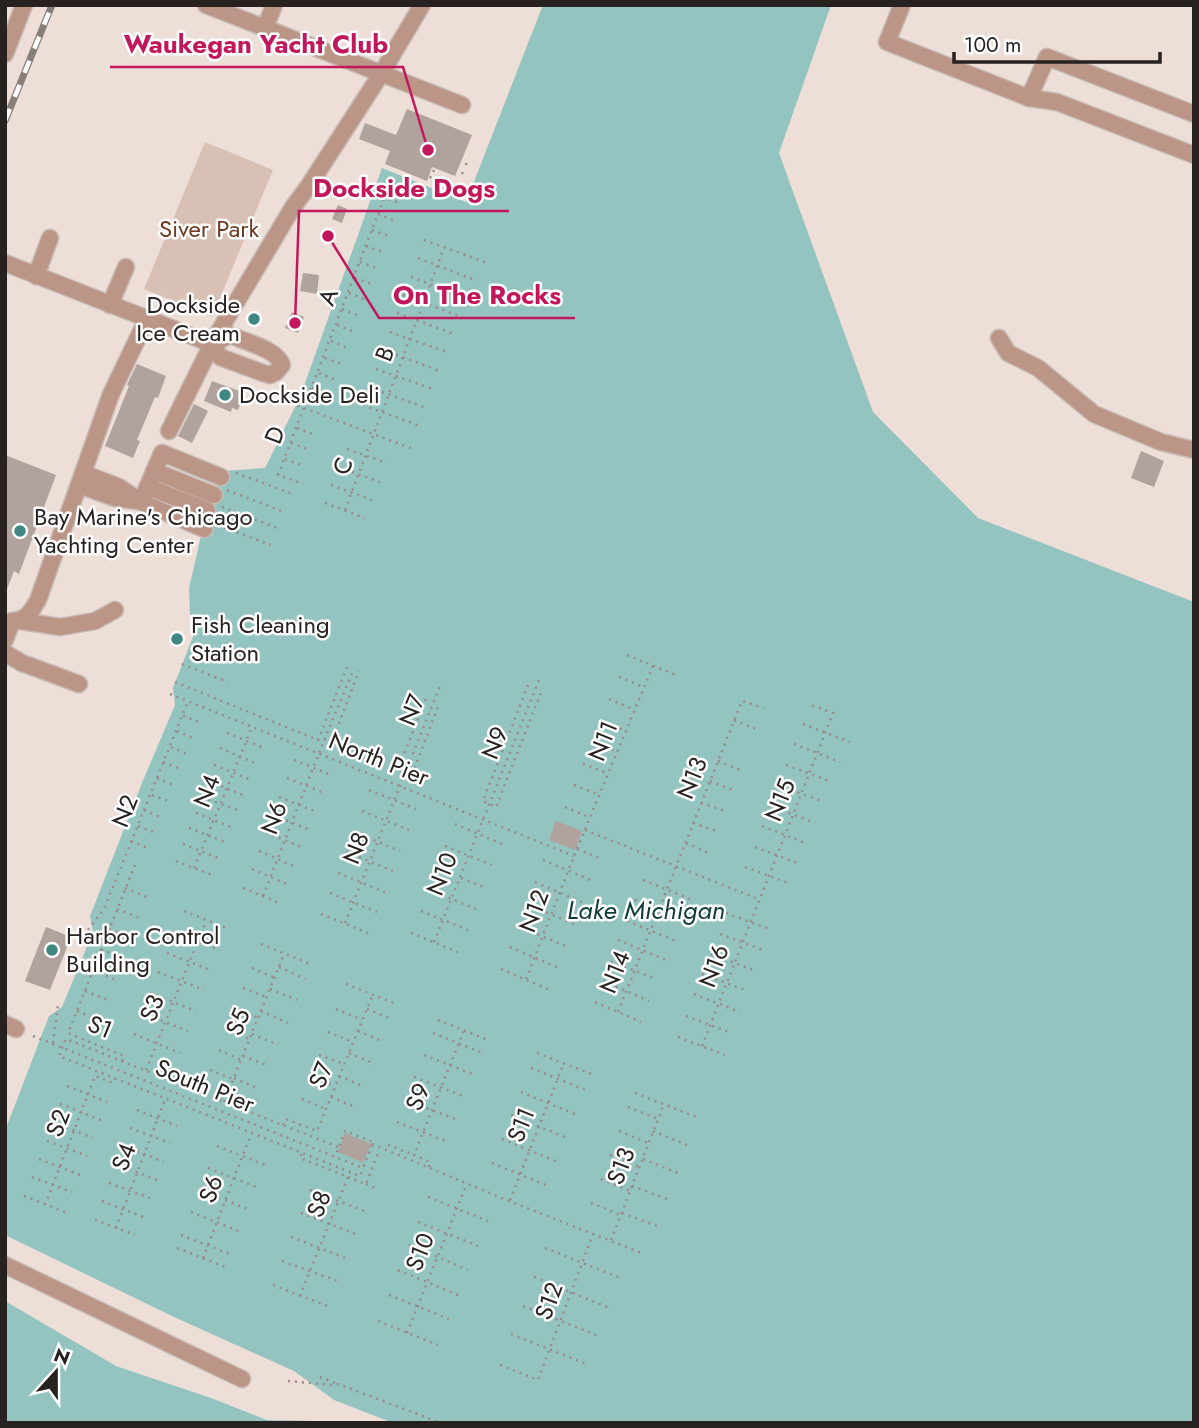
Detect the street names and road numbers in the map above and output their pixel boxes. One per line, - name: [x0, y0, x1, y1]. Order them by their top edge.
- street label: A: [308, 283, 347, 310]
- street label: B: [366, 341, 403, 366]
- street label: D: [255, 421, 294, 449]
- street label: C: [323, 452, 362, 480]
- street label: N7: [389, 688, 434, 731]
- street label: N11: [579, 716, 626, 766]
- street label: N9: [472, 721, 517, 764]
- street label: North Pier: [324, 723, 435, 795]
- street label: N13: [667, 752, 716, 804]
- street label: N4: [184, 769, 229, 812]
- street label: N15: [755, 773, 804, 826]
- street label: N2: [102, 789, 147, 832]
- street label: N6: [251, 796, 296, 839]
- street label: N8: [333, 827, 378, 869]
- street label: N10: [417, 847, 466, 901]
- street label: N12: [509, 884, 558, 937]
- street label: N16: [689, 939, 738, 992]
- street label: N14: [590, 945, 639, 998]
- street label: S3: [130, 989, 173, 1027]
- street label: S5: [216, 1003, 259, 1041]
- street label: S1: [83, 1006, 118, 1047]
- street label: South Pier: [150, 1050, 261, 1122]
- street label: S7: [299, 1056, 342, 1093]
- street label: S9: [396, 1078, 439, 1116]
- street label: S11: [498, 1102, 543, 1147]
- street label: S2: [36, 1104, 79, 1142]
- street label: S4: [102, 1138, 145, 1176]
- street label: S13: [598, 1142, 644, 1189]
- street label: S6: [189, 1170, 232, 1208]
- street label: S8: [297, 1185, 340, 1223]
- street label: S10: [396, 1227, 443, 1276]
- street label: S12: [525, 1277, 572, 1325]

